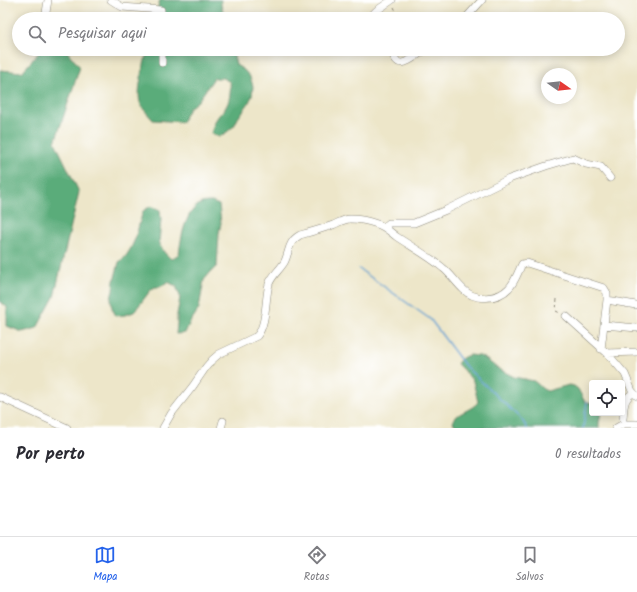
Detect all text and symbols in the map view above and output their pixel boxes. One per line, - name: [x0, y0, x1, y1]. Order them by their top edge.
- search box: [12, 12, 625, 56]
- text: Pesquisar aqui: [58, 22, 147, 46]
- icon: search: [26, 23, 48, 45]
- north arrow: [541, 68, 577, 104]
- map controls: [589, 380, 625, 416]
- button: locate: [589, 380, 625, 416]
- text: Por perto: [16, 441, 85, 468]
- text: 0 resultados: [555, 444, 621, 465]
- tab: Mapa: [93, 544, 117, 586]
- tab: Rotas: [304, 544, 329, 586]
- tab: Salvos: [516, 544, 544, 586]

